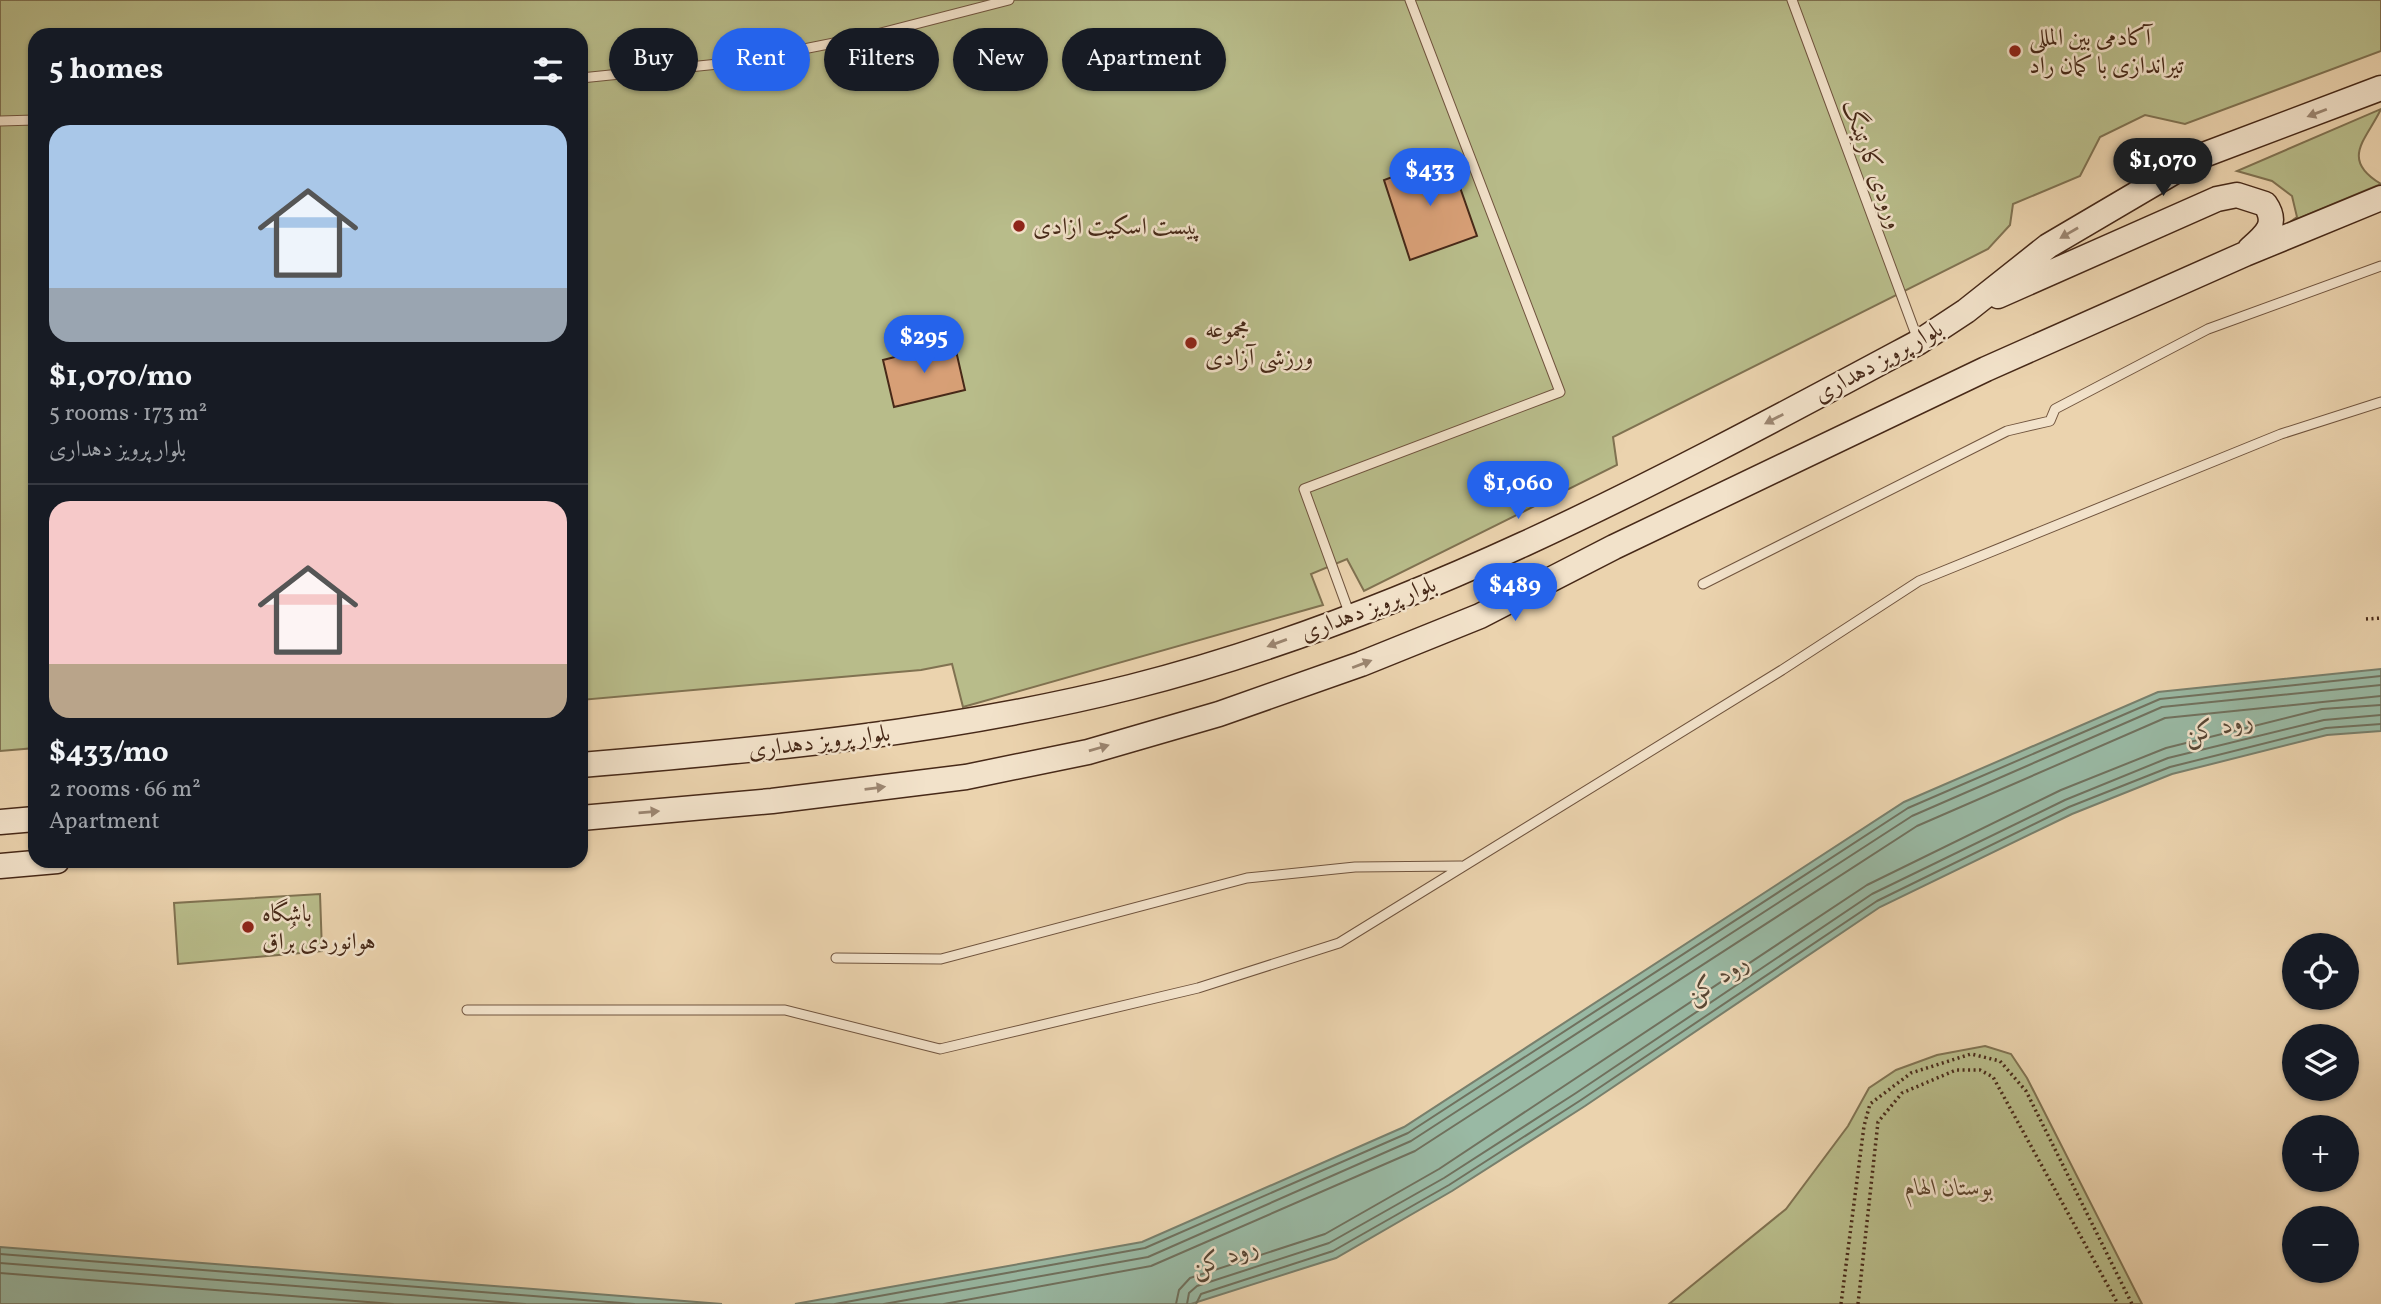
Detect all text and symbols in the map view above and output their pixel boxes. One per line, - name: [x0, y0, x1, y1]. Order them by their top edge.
- place label: آکادمی بین المللی تیراندازی با کمان راد: [2029, 22, 2184, 84]
- chip: Buy: [609, 28, 698, 91]
- chip: Rent: [712, 28, 810, 91]
- chip: Filters: [824, 28, 939, 91]
- chip: New: [953, 28, 1048, 91]
- chip: Apartment: [1062, 28, 1226, 91]
- marker: آکادمی بین المللی تیراندازی با کمان راد: [2007, 43, 2023, 59]
- text: 5 homes: [49, 49, 163, 91]
- icon: filters: [529, 51, 567, 89]
- street label: ورودی کارتینگ: [1832, 95, 1910, 234]
- one-way arrow: [2307, 107, 2328, 118]
- pin: $1,070: [2106, 138, 2220, 198]
- text: $1,070: [2129, 145, 2197, 177]
- pin: $433: [1389, 148, 1471, 208]
- text: $433: [1405, 155, 1455, 187]
- icon: home: [245, 170, 371, 296]
- place label: پیست اسکیت ازادی: [1033, 211, 1200, 245]
- marker: پیست اسکیت ازادی: [1011, 218, 1027, 234]
- one-way arrow: [2060, 227, 2079, 239]
- street label: بلوار پرویز دهداری: [1808, 313, 1950, 412]
- place label: مجموعه ورزشی آزادی: [1205, 314, 1313, 376]
- pin: $295: [883, 316, 965, 375]
- text: $295: [900, 322, 948, 354]
- marker: مجموعه ورزشی آزادی: [1183, 335, 1199, 351]
- text: $1,070/mo: [49, 356, 192, 398]
- text: 5 rooms · 173 m²: [49, 398, 207, 430]
- one-way arrow: [1764, 413, 1784, 424]
- text: بلوار پرویز دهداری: [49, 434, 186, 466]
- pin: $1,060: [1461, 462, 1575, 521]
- text: $1,060: [1483, 468, 1553, 500]
- icon: home: [245, 547, 371, 673]
- pin: $489: [1474, 564, 1556, 623]
- street label: بلوار پرویز دهداری: [1296, 568, 1442, 651]
- text: $489: [1489, 570, 1541, 602]
- one-way arrow: [1266, 638, 1287, 649]
- one-way arrow: [1352, 658, 1373, 669]
- water label: رود کن: [2180, 702, 2257, 754]
- street label: بلوار پرویز دهداری: [746, 717, 892, 769]
- text: $433/mo: [49, 732, 169, 774]
- one-way arrow: [1089, 743, 1110, 753]
- text: 2 rooms · 66 m²: [49, 774, 201, 806]
- one-way arrow: [864, 782, 886, 793]
- text: Apartment: [49, 806, 160, 838]
- one-way arrow: [638, 806, 660, 817]
- place label: باشگاه هوانوردی بُراق: [262, 898, 376, 960]
- marker: باشگاه هوانوردی بُراق: [240, 919, 256, 935]
- map controls: [2282, 933, 2359, 1283]
- button: locate: [2282, 933, 2359, 1010]
- water label: رود کن: [1678, 945, 1756, 1014]
- button: layers: [2282, 1024, 2359, 1101]
- button: +: [2282, 1115, 2359, 1192]
- park label: بوستان الهام: [1905, 1172, 1994, 1208]
- button: −: [2282, 1206, 2359, 1283]
- water label: رود کن: [1186, 1229, 1264, 1287]

